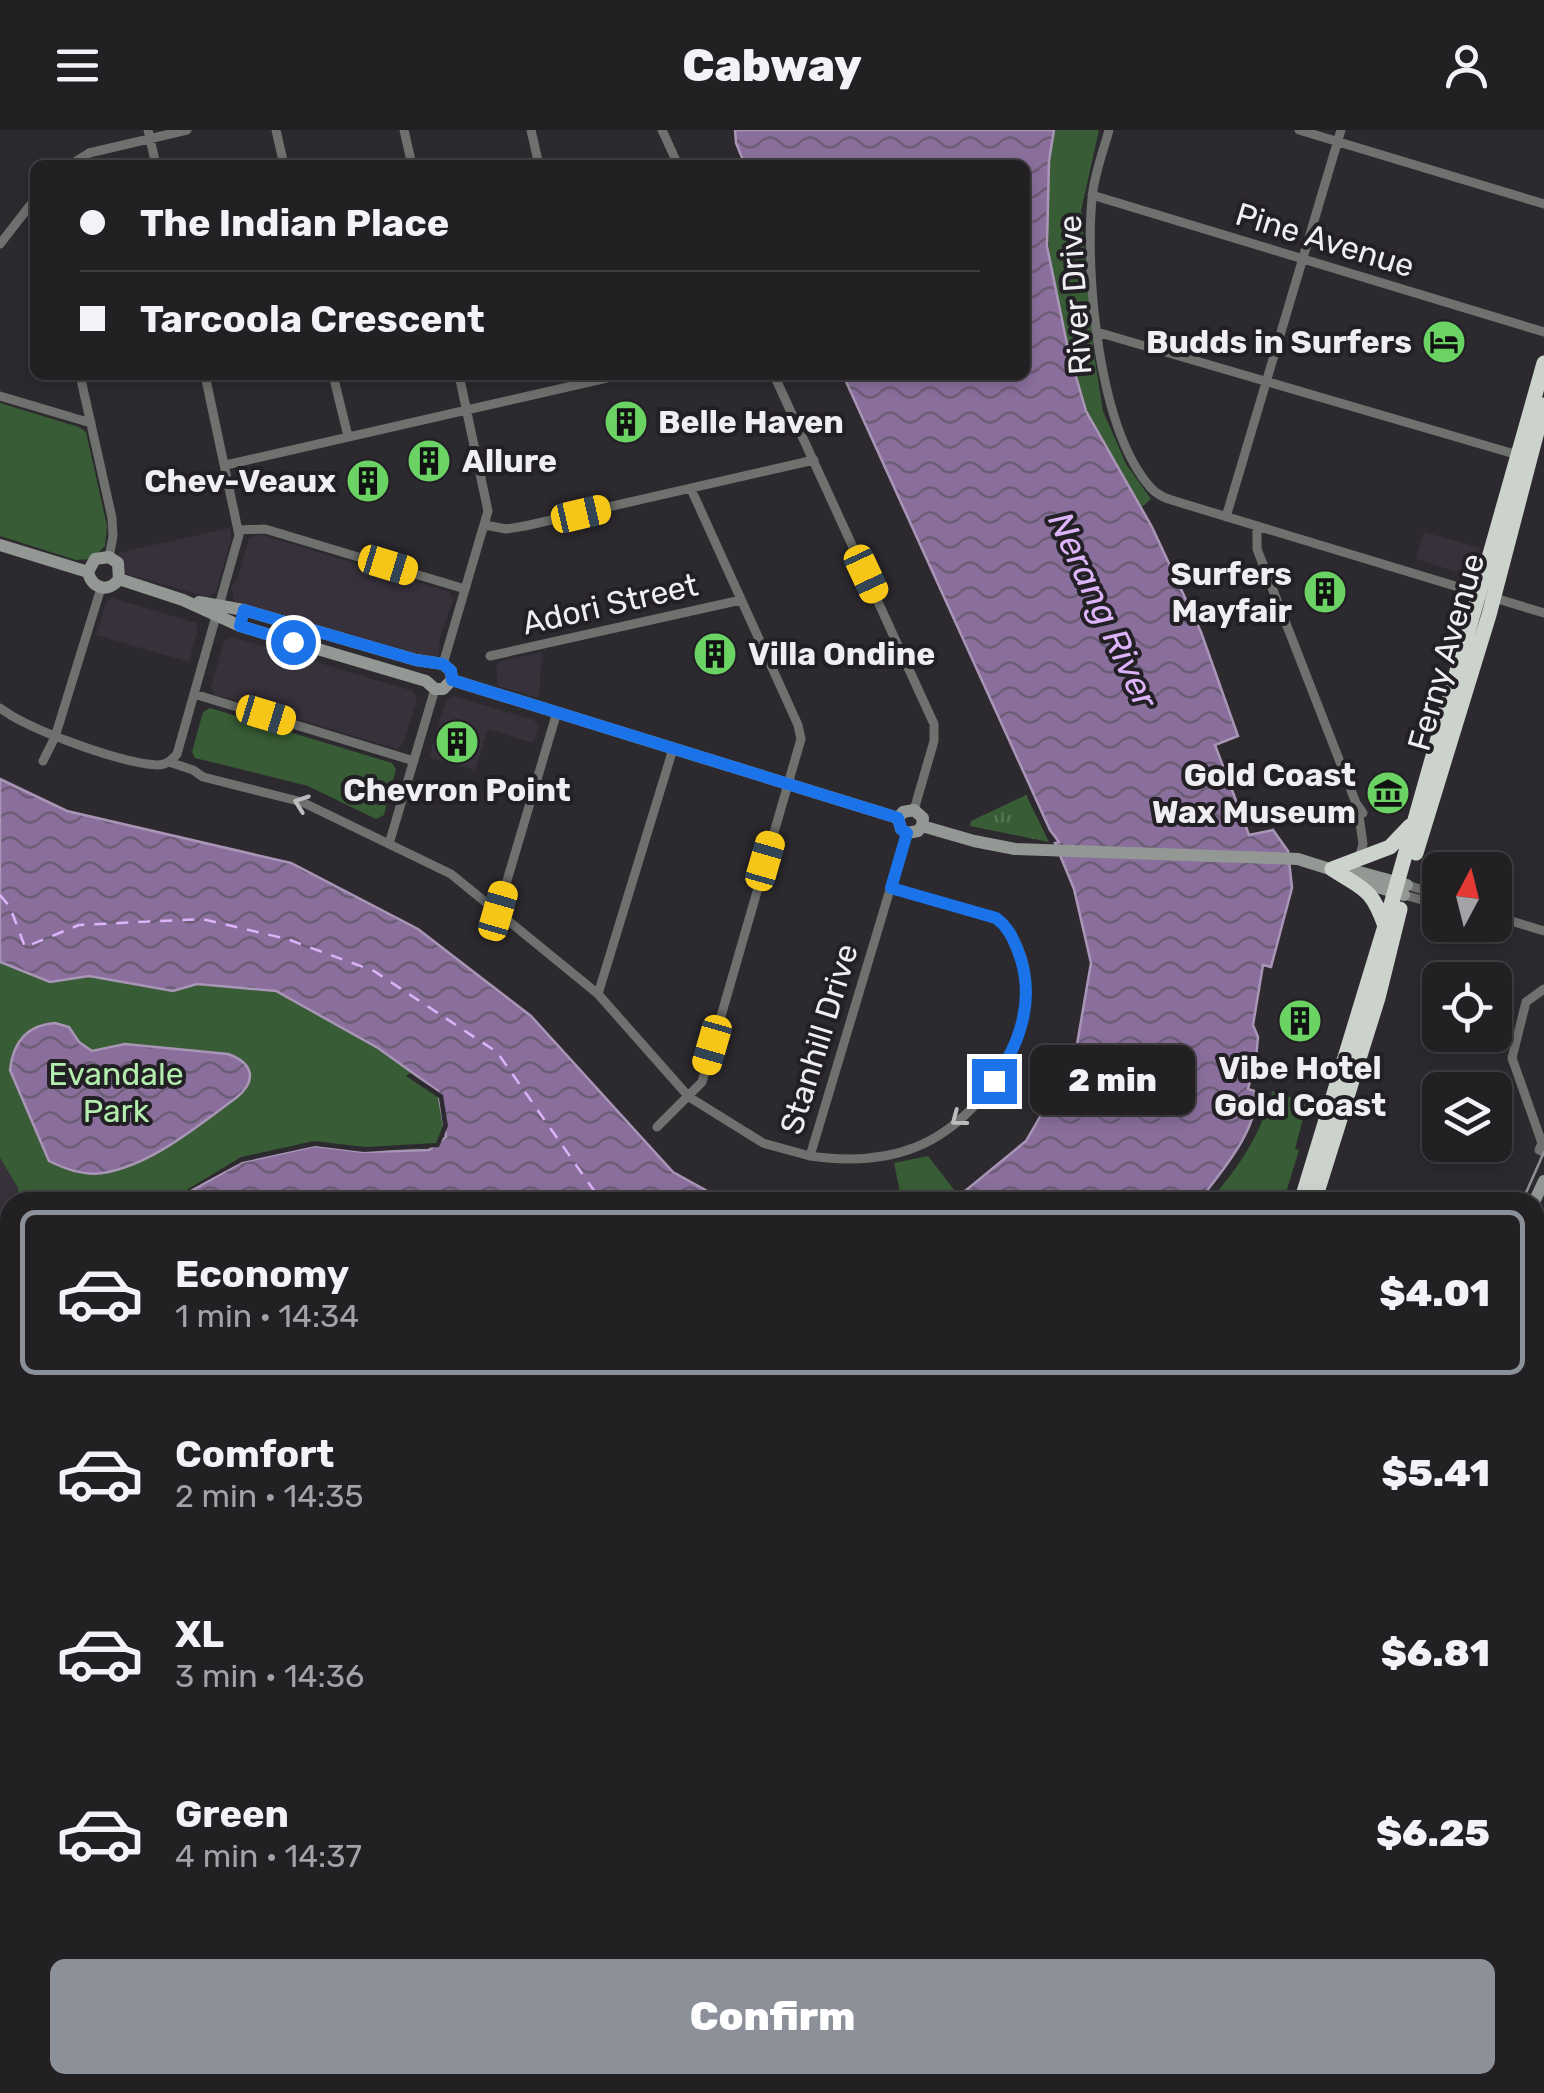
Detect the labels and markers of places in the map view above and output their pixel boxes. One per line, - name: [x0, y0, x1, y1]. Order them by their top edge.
- hotel icon: Budds in Surfers: [1421, 319, 1467, 365]
- place label: Budds in Surfers: [1146, 323, 1412, 361]
- building icon: Belle Haven: [603, 399, 649, 445]
- place label: Belle Haven: [658, 403, 844, 441]
- building icon: Allure: [406, 438, 452, 484]
- place label: Allure: [462, 442, 557, 480]
- building icon: Chev-Veaux: [345, 458, 391, 504]
- place label: Chev-Veaux: [144, 462, 336, 500]
- place label: Surfers Mayfair: [1171, 555, 1292, 630]
- building icon: Surfers Mayfair: [1302, 569, 1348, 615]
- building icon: Villa Ondine: [692, 631, 738, 677]
- place label: Villa Ondine: [748, 635, 935, 673]
- building icon: Chevron Point: [434, 719, 480, 765]
- place label: Gold Coast Wax Museum: [1152, 756, 1356, 831]
- museum icon: Gold Coast Wax Museum: [1365, 770, 1411, 816]
- place label: Chevron Point: [343, 771, 571, 809]
- building icon: Vibe Hotel Gold Coast: [1277, 998, 1323, 1044]
- place label: Vibe Hotel Gold Coast: [1214, 1049, 1386, 1124]

